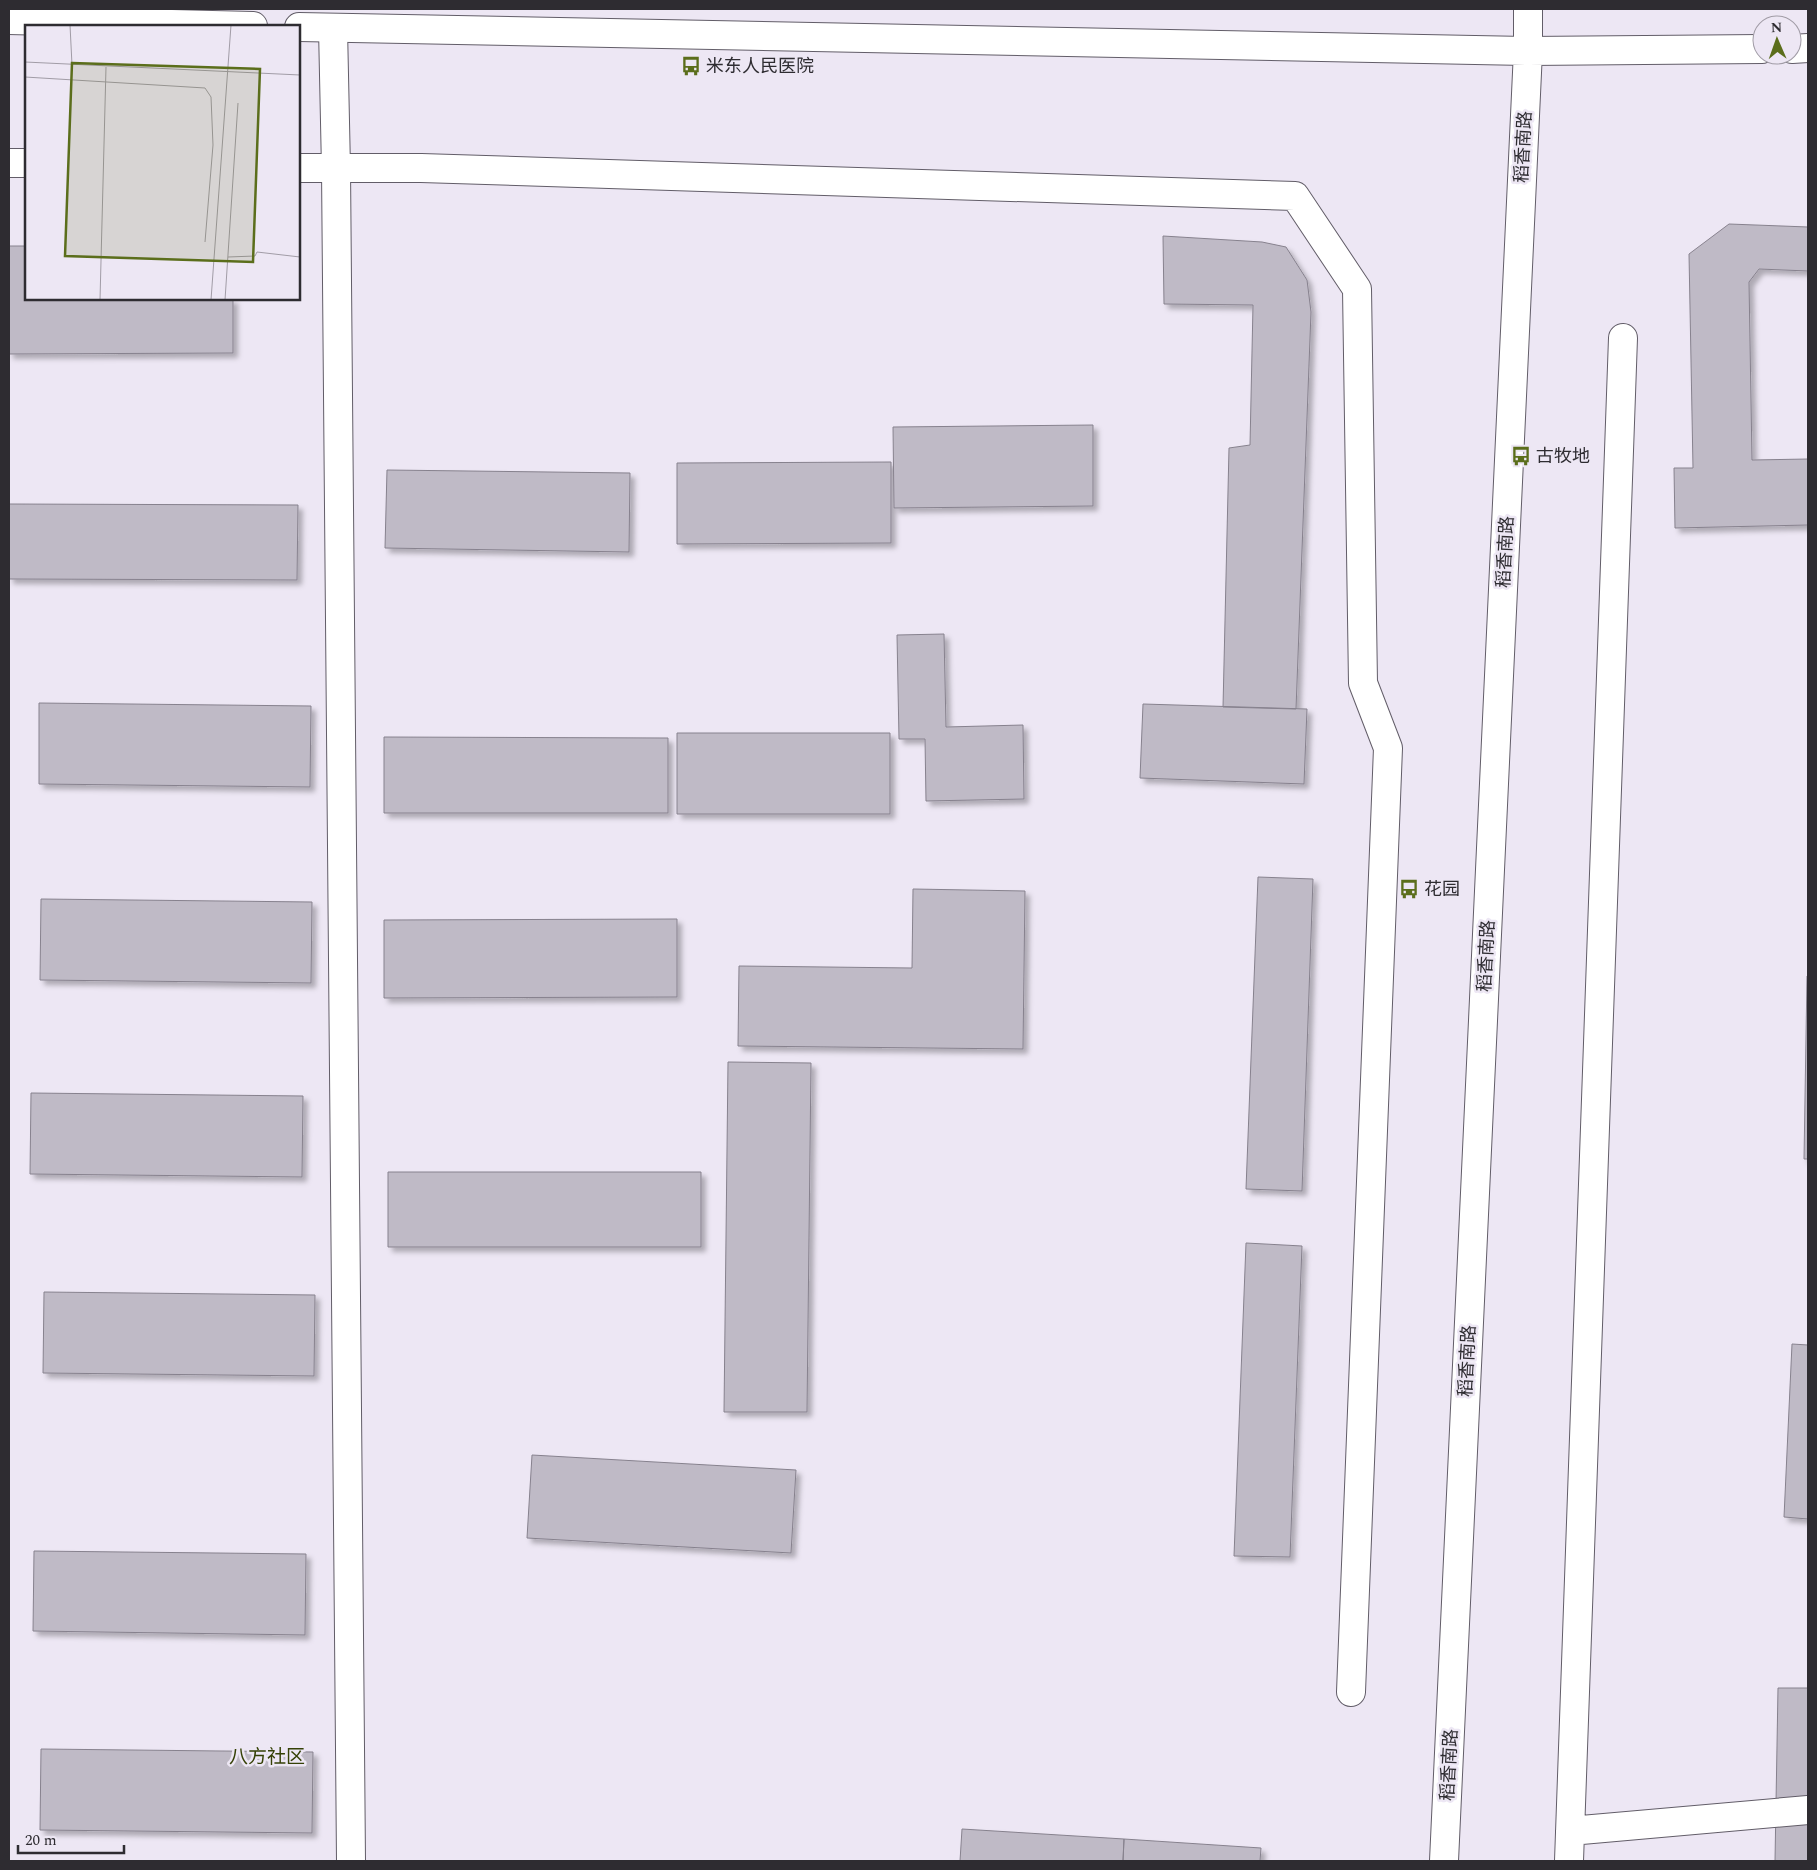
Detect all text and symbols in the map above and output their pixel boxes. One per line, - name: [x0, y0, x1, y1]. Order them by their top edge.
- north arrow: [1752, 15, 1802, 65]
- text: N: [1770, 17, 1783, 38]
- inset map: [25, 25, 300, 300]
- place label: 米东人民医院: [706, 53, 814, 80]
- bus stop icon: 米东人民医院: [680, 55, 702, 77]
- street label: 稻香南路: [1508, 110, 1539, 184]
- place label: 古牧地: [1536, 443, 1590, 470]
- bus stop icon: 古牧地: [1510, 445, 1532, 467]
- street label: 稻香南路: [1490, 515, 1521, 589]
- place label: 花园: [1424, 876, 1460, 903]
- bus stop icon: 花园: [1398, 878, 1420, 900]
- street label: 稻香南路: [1471, 919, 1502, 993]
- street label: 稻香南路: [1452, 1324, 1483, 1398]
- street label: 稻香南路: [1434, 1728, 1465, 1802]
- district label: 八方社区: [229, 1743, 305, 1772]
- scale bar: [18, 1822, 124, 1854]
- text: 20 m: [25, 1829, 57, 1852]

